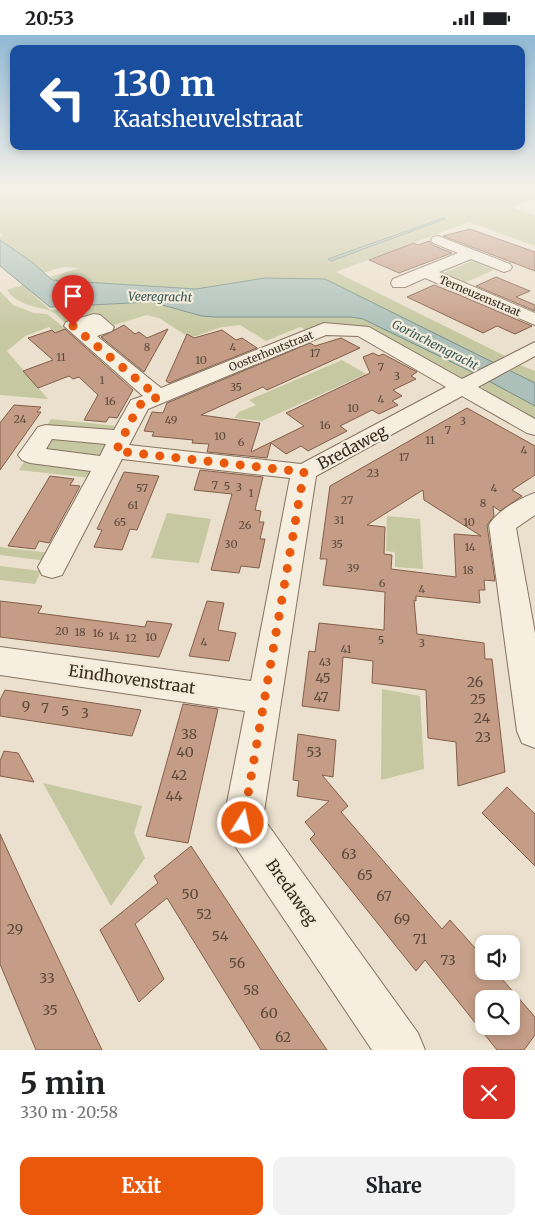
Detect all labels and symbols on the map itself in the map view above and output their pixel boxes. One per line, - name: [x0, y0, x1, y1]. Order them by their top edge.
- street label: Terneuzenstraat: [437, 272, 524, 320]
- pin: [52, 275, 94, 326]
- water label: Veeregracht: [128, 288, 193, 305]
- water label: Gorinchemgracht: [390, 316, 481, 373]
- street label: Oosterhoutstraat: [227, 327, 316, 374]
- house number: 8: [144, 340, 151, 354]
- house number: 4: [230, 340, 237, 354]
- house number: 17: [310, 346, 320, 360]
- house number: 11: [56, 350, 66, 364]
- house number: 10: [195, 353, 207, 367]
- house number: 7: [378, 360, 384, 374]
- house number: 3: [394, 369, 400, 383]
- house number: 1: [100, 373, 105, 387]
- house number: 35: [230, 380, 242, 394]
- house number: 4: [378, 392, 385, 406]
- house number: 16: [104, 394, 116, 408]
- house number: 10: [347, 401, 359, 415]
- house number: 24: [14, 412, 27, 426]
- house number: 49: [165, 413, 178, 427]
- house number: 3: [460, 414, 466, 428]
- house number: 16: [319, 418, 331, 432]
- street label: Bredaweg: [314, 420, 390, 474]
- house number: 7: [445, 423, 451, 437]
- house number: 10: [214, 429, 226, 443]
- house number: 11: [425, 433, 435, 447]
- house number: 6: [238, 435, 245, 449]
- house number: 4: [521, 443, 528, 457]
- house number: 17: [399, 450, 409, 464]
- house number: 23: [367, 466, 379, 480]
- house number: 7: [212, 478, 218, 492]
- house number: 5: [224, 479, 230, 493]
- house number: 3: [236, 480, 242, 494]
- house number: 57: [136, 481, 148, 495]
- house number: 4: [491, 481, 498, 495]
- house number: 1: [249, 486, 254, 500]
- house number: 27: [341, 493, 353, 507]
- house number: 8: [480, 496, 487, 510]
- house number: 61: [128, 498, 138, 512]
- house number: 31: [334, 513, 344, 527]
- house number: 65: [114, 515, 126, 529]
- house number: 10: [463, 515, 475, 529]
- house number: 26: [239, 518, 252, 532]
- house number: 30: [224, 537, 238, 551]
- house number: 35: [331, 537, 343, 551]
- house number: 14: [464, 540, 476, 554]
- house number: 39: [347, 561, 360, 575]
- house number: 18: [462, 563, 474, 577]
- house number: 6: [379, 576, 386, 590]
- house number: 4: [419, 582, 426, 596]
- house number: 20: [55, 624, 69, 638]
- house number: 18: [74, 625, 86, 639]
- house number: 16: [92, 626, 104, 640]
- house number: 14: [108, 629, 120, 643]
- house number: 10: [145, 630, 157, 644]
- house number: 12: [125, 631, 137, 645]
- house number: 5: [378, 633, 384, 647]
- house number: 4: [201, 635, 208, 649]
- house number: 3: [419, 636, 425, 650]
- house number: 41: [341, 642, 351, 656]
- house number: 43: [319, 655, 331, 669]
- street label: Eindhovenstraat: [67, 660, 197, 698]
- house number: 45: [315, 669, 331, 687]
- house number: 26: [467, 673, 483, 691]
- house number: 47: [313, 688, 329, 706]
- house number: 25: [470, 690, 486, 708]
- house number: 9: [22, 697, 30, 715]
- house number: 7: [41, 699, 49, 717]
- house number: 5: [61, 702, 69, 720]
- house number: 3: [81, 704, 89, 722]
- house number: 24: [474, 709, 491, 727]
- house number: 38: [181, 725, 197, 743]
- house number: 23: [475, 728, 491, 746]
- house number: 40: [176, 743, 194, 761]
- house number: 53: [306, 743, 322, 761]
- house number: 42: [171, 766, 187, 784]
- house number: 44: [165, 787, 183, 805]
- position arrow: [216, 796, 268, 848]
- house number: 63: [341, 845, 357, 863]
- street label: Bredaweg: [262, 855, 322, 929]
- house number: 65: [357, 866, 373, 884]
- house number: 50: [182, 885, 198, 903]
- house number: 67: [376, 887, 392, 905]
- house number: 52: [196, 905, 212, 923]
- house number: 69: [394, 910, 410, 928]
- house number: 29: [7, 920, 23, 938]
- house number: 54: [212, 927, 229, 945]
- house number: 71: [413, 930, 427, 948]
- house number: 73: [440, 951, 456, 969]
- house number: 56: [229, 954, 245, 972]
- house number: 33: [39, 969, 55, 987]
- house number: 58: [243, 981, 259, 999]
- house number: 35: [42, 1001, 58, 1019]
- house number: 60: [260, 1004, 278, 1022]
- house number: 62: [275, 1028, 291, 1046]

